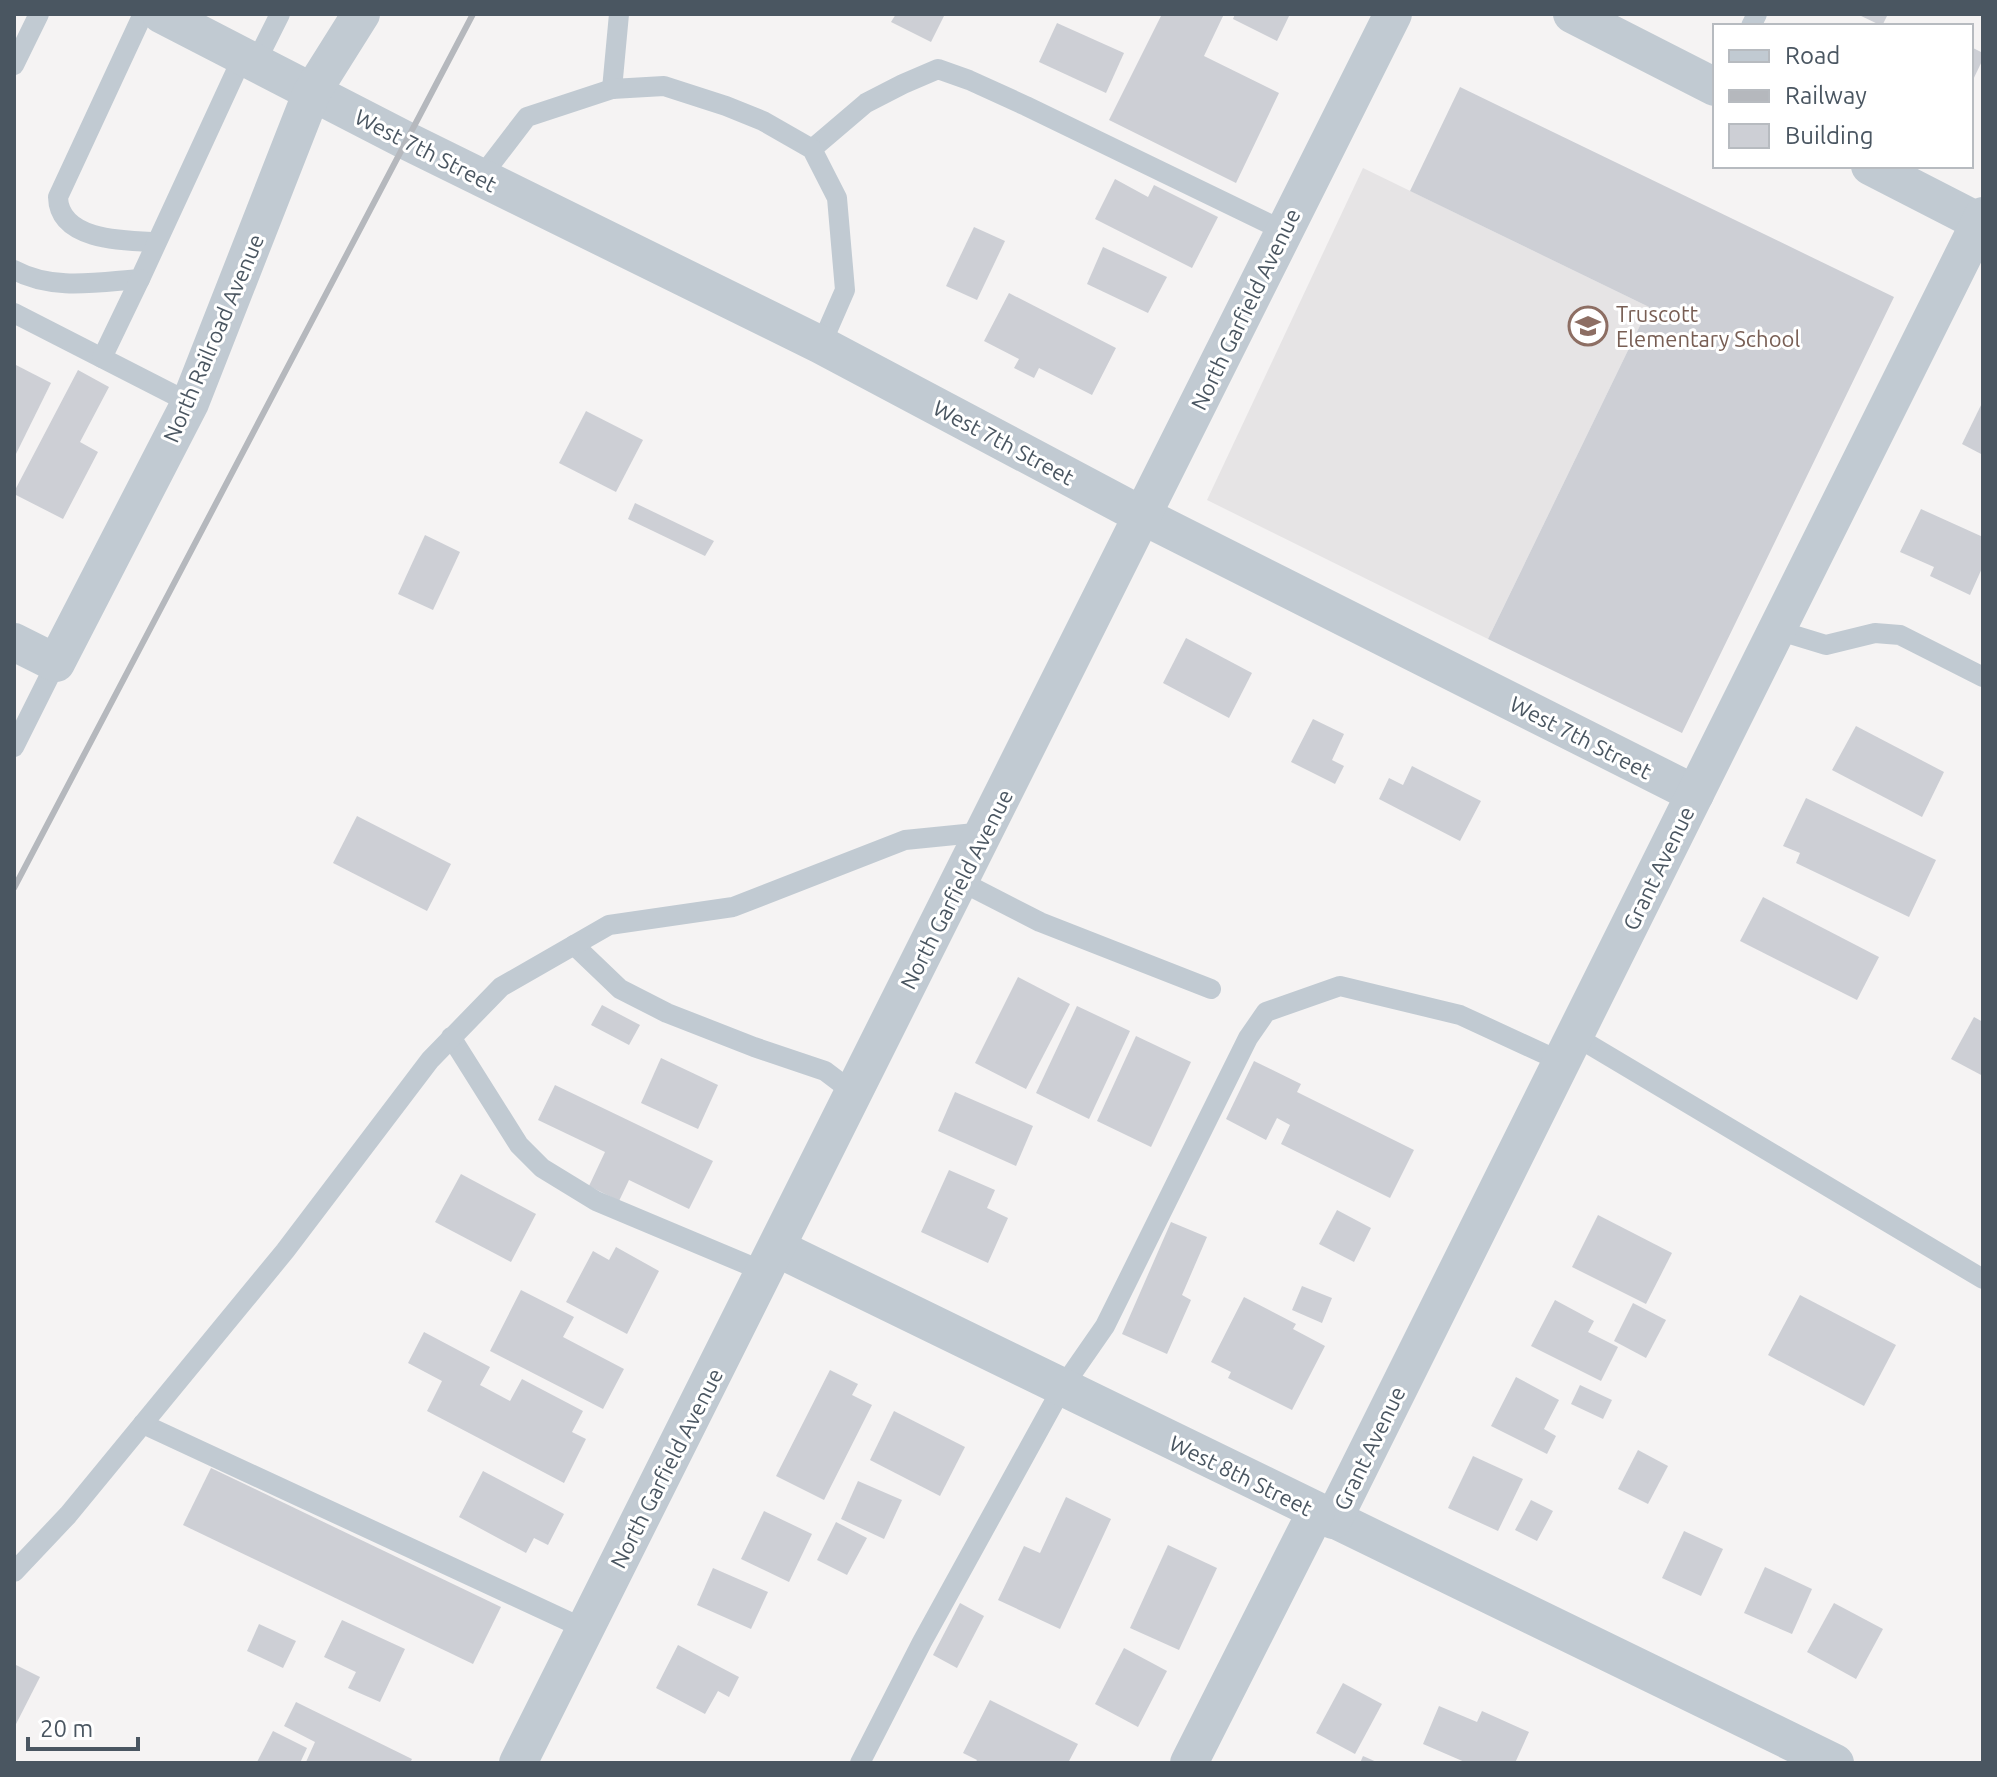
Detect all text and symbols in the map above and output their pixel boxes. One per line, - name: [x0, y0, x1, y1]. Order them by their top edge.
- legend: [1713, 24, 1973, 168]
- text: Road: [1785, 42, 1840, 69]
- text: Railway: [1785, 82, 1867, 109]
- street label: West 7th Street: [351, 104, 501, 197]
- text: Building: [1785, 122, 1873, 149]
- street label: North Garfield Avenue: [1185, 204, 1305, 414]
- street label: North Railroad Avenue: [158, 230, 268, 446]
- place label: Truscott Elementary School: [1616, 301, 1800, 351]
- school or university icon: Truscott Elementary School: [1567, 305, 1609, 347]
- street label: West 7th Street: [929, 394, 1079, 490]
- street label: West 7th Street: [1506, 691, 1656, 784]
- street label: North Garfield Avenue: [895, 785, 1017, 993]
- street label: Grant Avenue: [1617, 802, 1699, 934]
- street label: North Garfield Avenue: [605, 1364, 727, 1572]
- street label: Grant Avenue: [1328, 1382, 1410, 1514]
- street label: West 8th Street: [1166, 1430, 1317, 1520]
- scale bar: [28, 1701, 138, 1751]
- text: 20 m: [40, 1715, 93, 1742]

